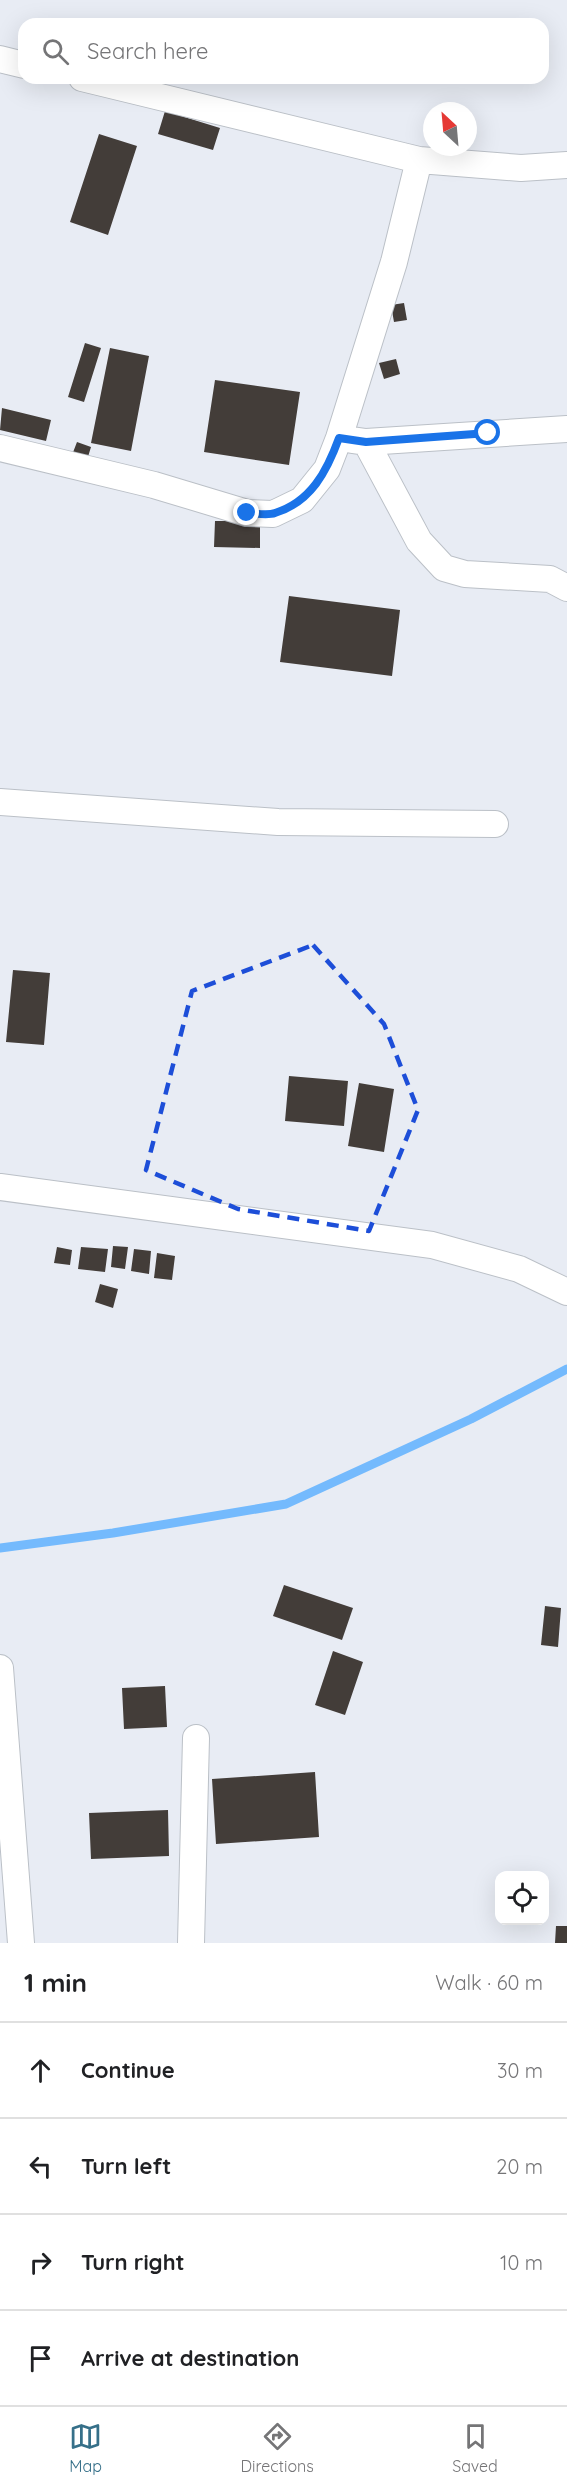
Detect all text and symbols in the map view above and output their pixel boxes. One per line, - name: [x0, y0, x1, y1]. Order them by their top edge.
- search box: [18, 18, 549, 84]
- icon: search: [39, 35, 72, 68]
- text: Search here: [87, 37, 208, 65]
- north arrow: [423, 102, 477, 156]
- route start: [474, 419, 500, 445]
- route end: [233, 499, 259, 525]
- map controls: [495, 1871, 549, 1925]
- button: locate: [495, 1871, 549, 1925]
- text: 1 min: [24, 1966, 87, 1999]
- text: Walk · 60 m: [435, 1970, 543, 1995]
- icon: ahead: [24, 2054, 57, 2087]
- text: Continue: [81, 2056, 175, 2084]
- text: 30 m: [497, 2058, 543, 2083]
- icon: left: [24, 2150, 57, 2183]
- text: Turn left: [81, 2152, 171, 2180]
- text: 20 m: [496, 2154, 543, 2179]
- icon: right: [24, 2246, 57, 2279]
- text: Turn right: [81, 2248, 185, 2276]
- text: 10 m: [500, 2250, 543, 2275]
- icon: arrive: [24, 2342, 57, 2375]
- text: Arrive at destination: [81, 2344, 299, 2372]
- tab: Map: [69, 2420, 102, 2476]
- tab: Directions: [241, 2420, 314, 2476]
- tab: Saved: [452, 2420, 498, 2476]

